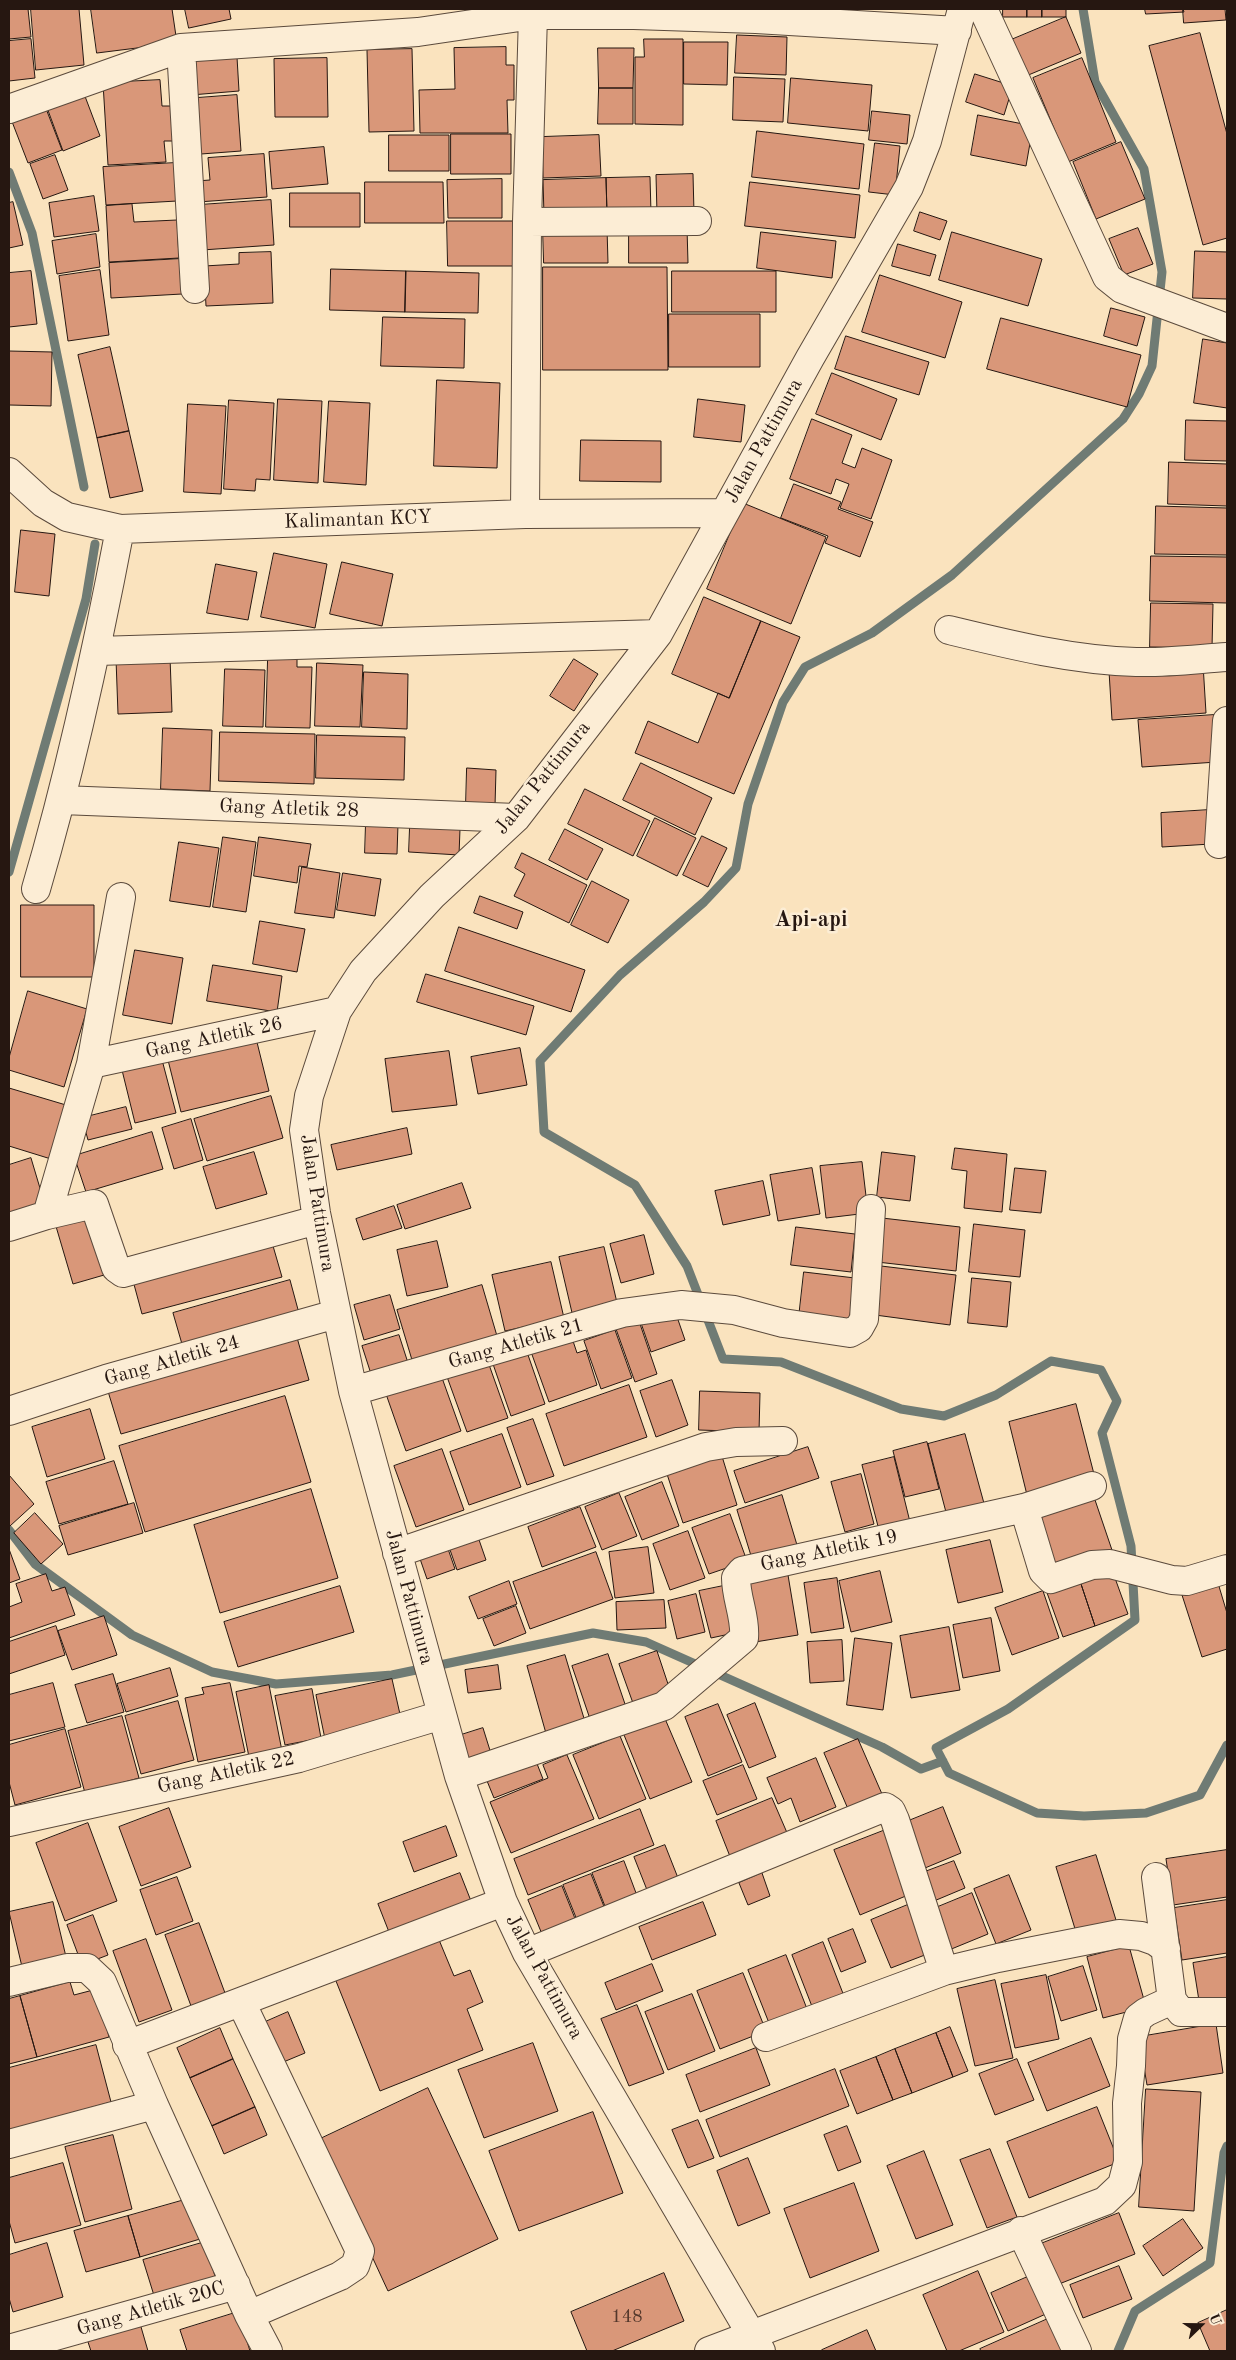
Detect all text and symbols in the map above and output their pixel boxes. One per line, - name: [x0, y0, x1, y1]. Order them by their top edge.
- street label: Jalan Pattimura: [720, 374, 808, 508]
- street label: Kalimantan KCY: [284, 505, 432, 535]
- street label: Jalan Pattimura: [490, 716, 596, 840]
- street label: Gang Atletik 28: [219, 795, 359, 823]
- district label: Api-api: [775, 907, 847, 933]
- street label: Gang Atletik 26: [143, 1012, 285, 1064]
- street label: Jalan Pattimura: [294, 1132, 340, 1274]
- street label: Gang Atletik 21: [445, 1313, 587, 1375]
- street label: Gang Atletik 24: [101, 1330, 243, 1392]
- street label: Gang Atletik 19: [758, 1525, 900, 1577]
- street label: Jalan Pattimura: [379, 1527, 439, 1667]
- street label: Gang Atletik 22: [155, 1747, 297, 1799]
- street label: Jalan Pattimura: [500, 1910, 588, 2044]
- street label: Gang Atletik 20C: [74, 2276, 228, 2342]
- north arrow: [1176, 2300, 1226, 2350]
- house number: 148: [611, 2306, 643, 2328]
- text: U: [1206, 2312, 1223, 2327]

